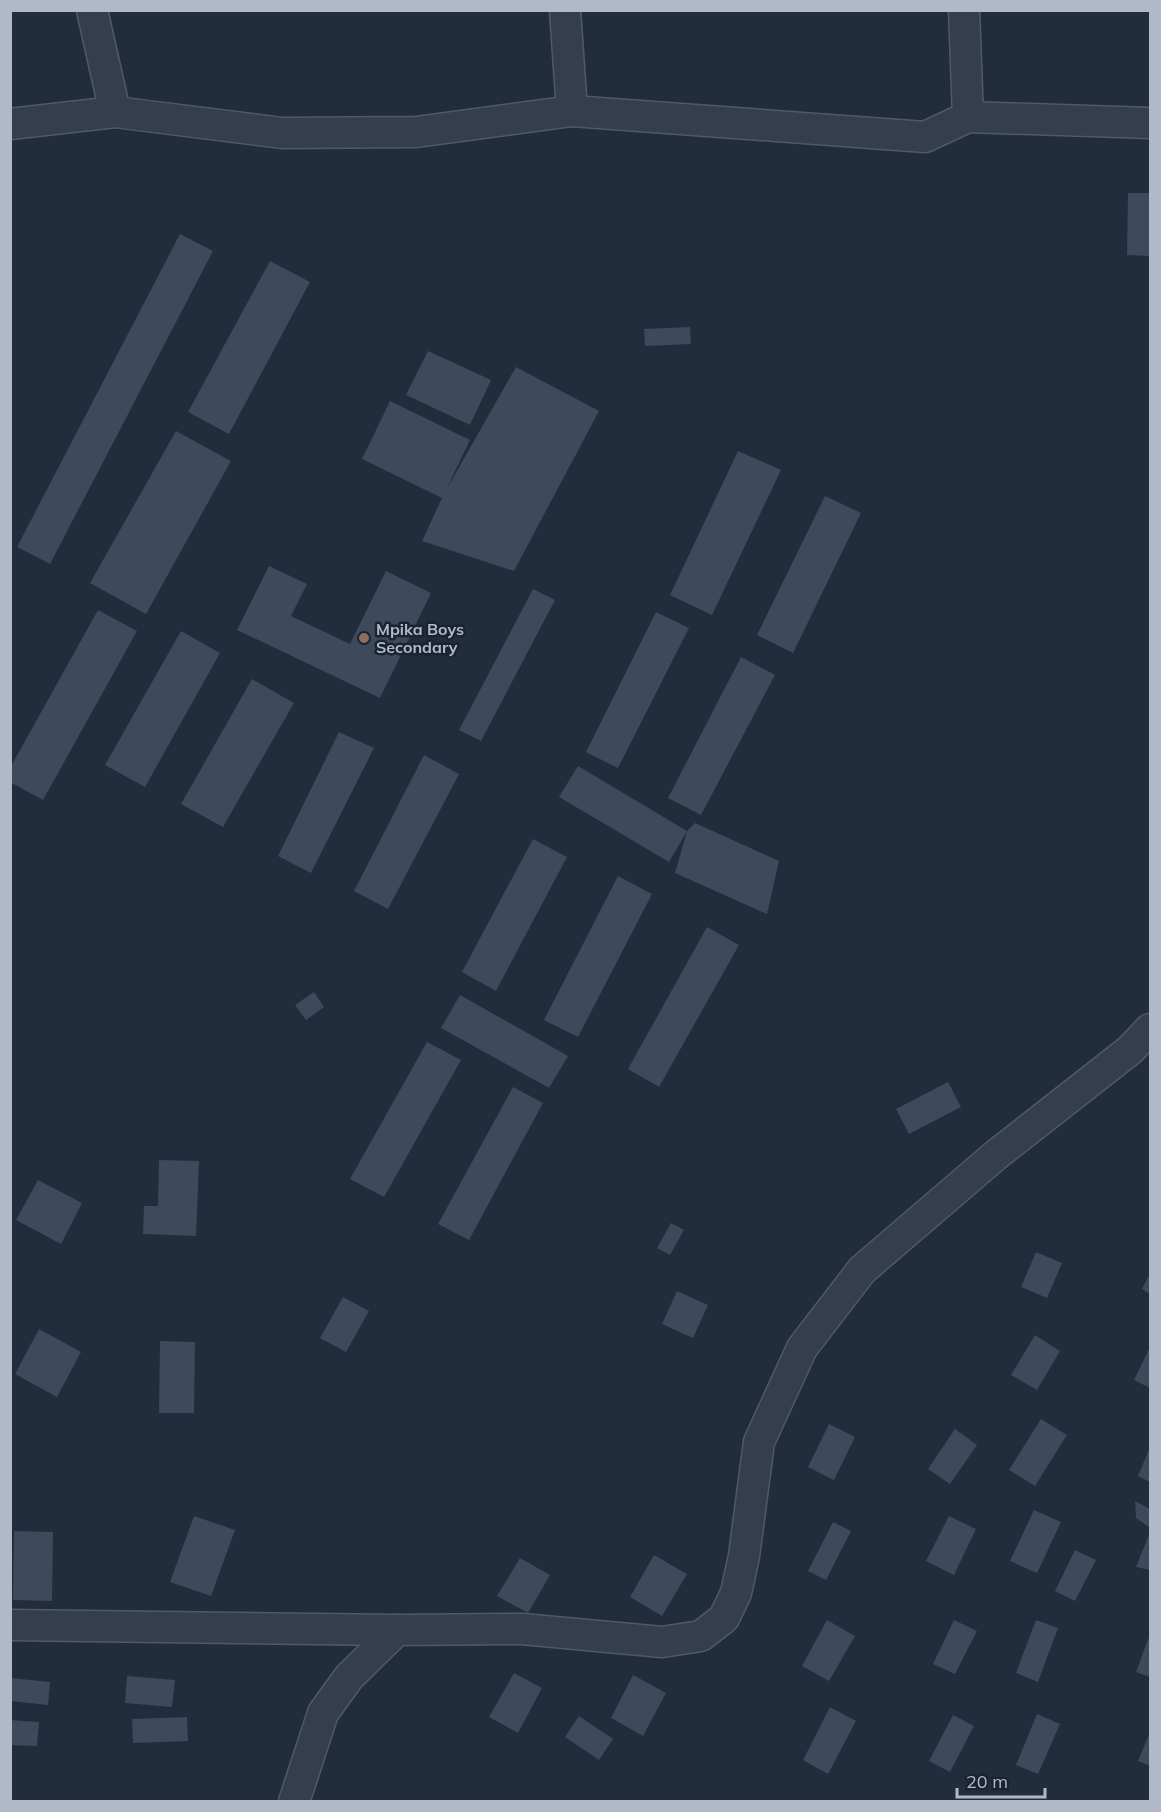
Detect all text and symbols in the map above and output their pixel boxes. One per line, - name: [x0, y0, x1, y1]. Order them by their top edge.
- place label: Mpika Boys Secondary: [376, 619, 464, 657]
- marker: Mpika Boys Secondary: [357, 631, 371, 645]
- scale bar: [957, 1761, 1046, 1799]
- text: 20 m: [966, 1770, 1008, 1793]

